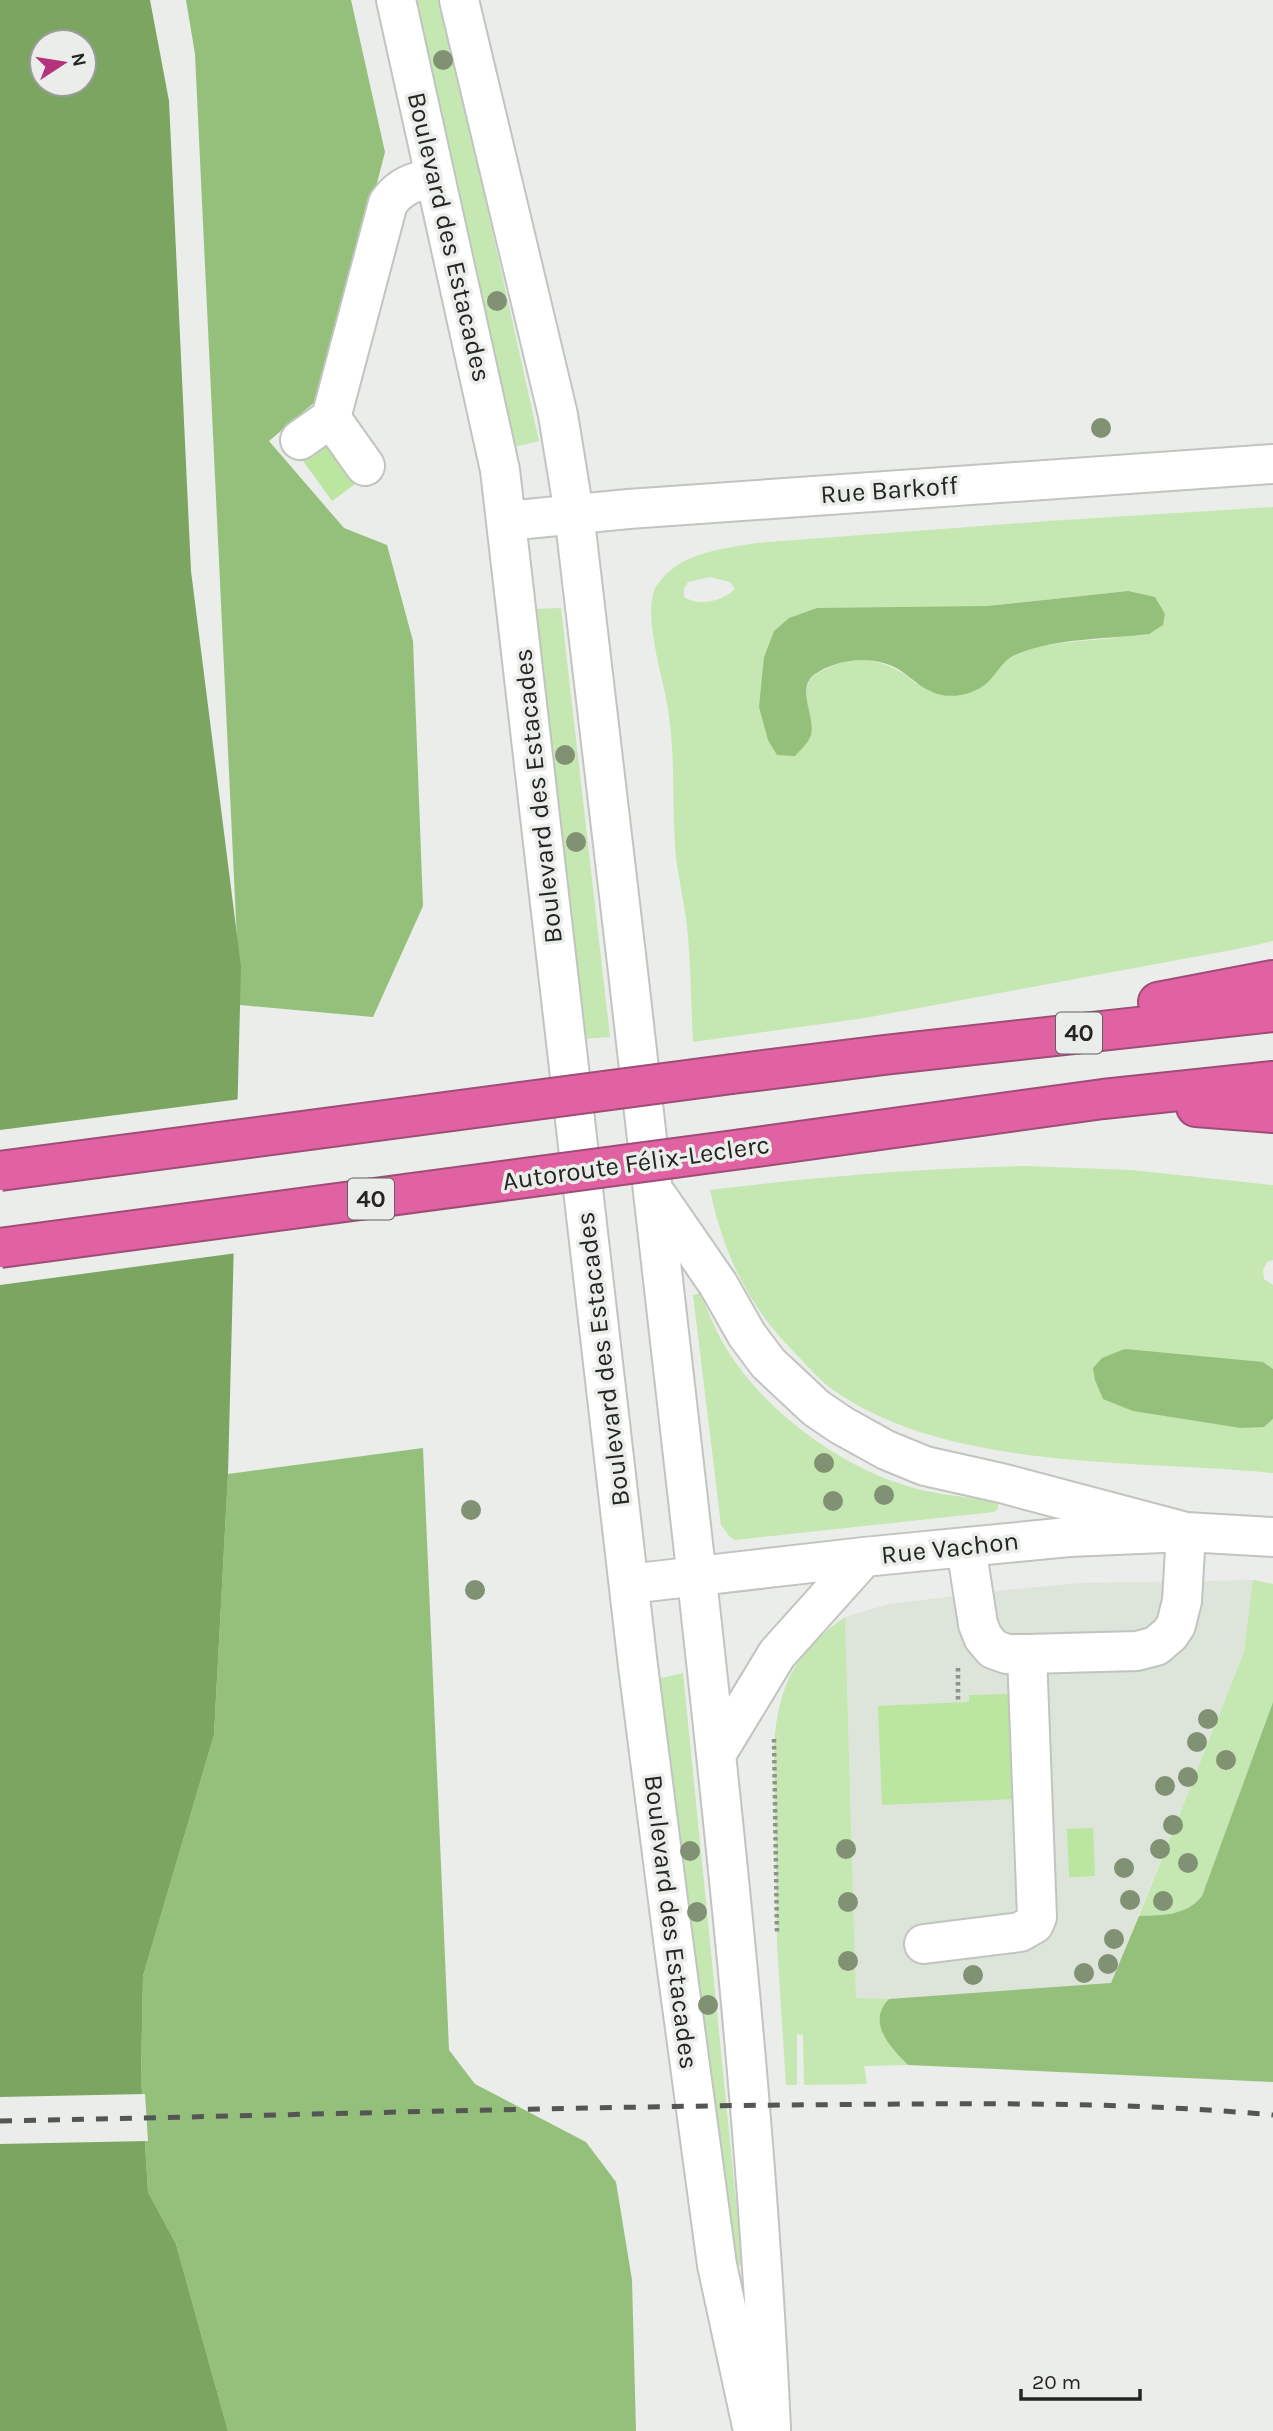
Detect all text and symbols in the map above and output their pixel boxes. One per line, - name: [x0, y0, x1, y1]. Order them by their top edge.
- north arrow: [28, 28, 98, 98]
- text: N: [66, 51, 91, 69]
- street label: Boulevard des Estacades: [401, 89, 497, 385]
- street label: Rue Barkoff: [819, 470, 960, 510]
- street label: Boulevard des Estacades: [507, 647, 569, 945]
- road number: 40: [1056, 1013, 1102, 1054]
- street label: Autoroute Félix-Leclerc: [500, 1129, 772, 1197]
- road number: 40: [348, 1178, 394, 1219]
- street label: Boulevard des Estacades: [570, 1210, 636, 1508]
- street label: Rue Vachon: [880, 1525, 1020, 1571]
- street label: Boulevard des Estacades: [638, 1773, 704, 2071]
- scale bar: [1021, 2358, 1140, 2402]
- text: 20 m: [1032, 2370, 1081, 2394]

